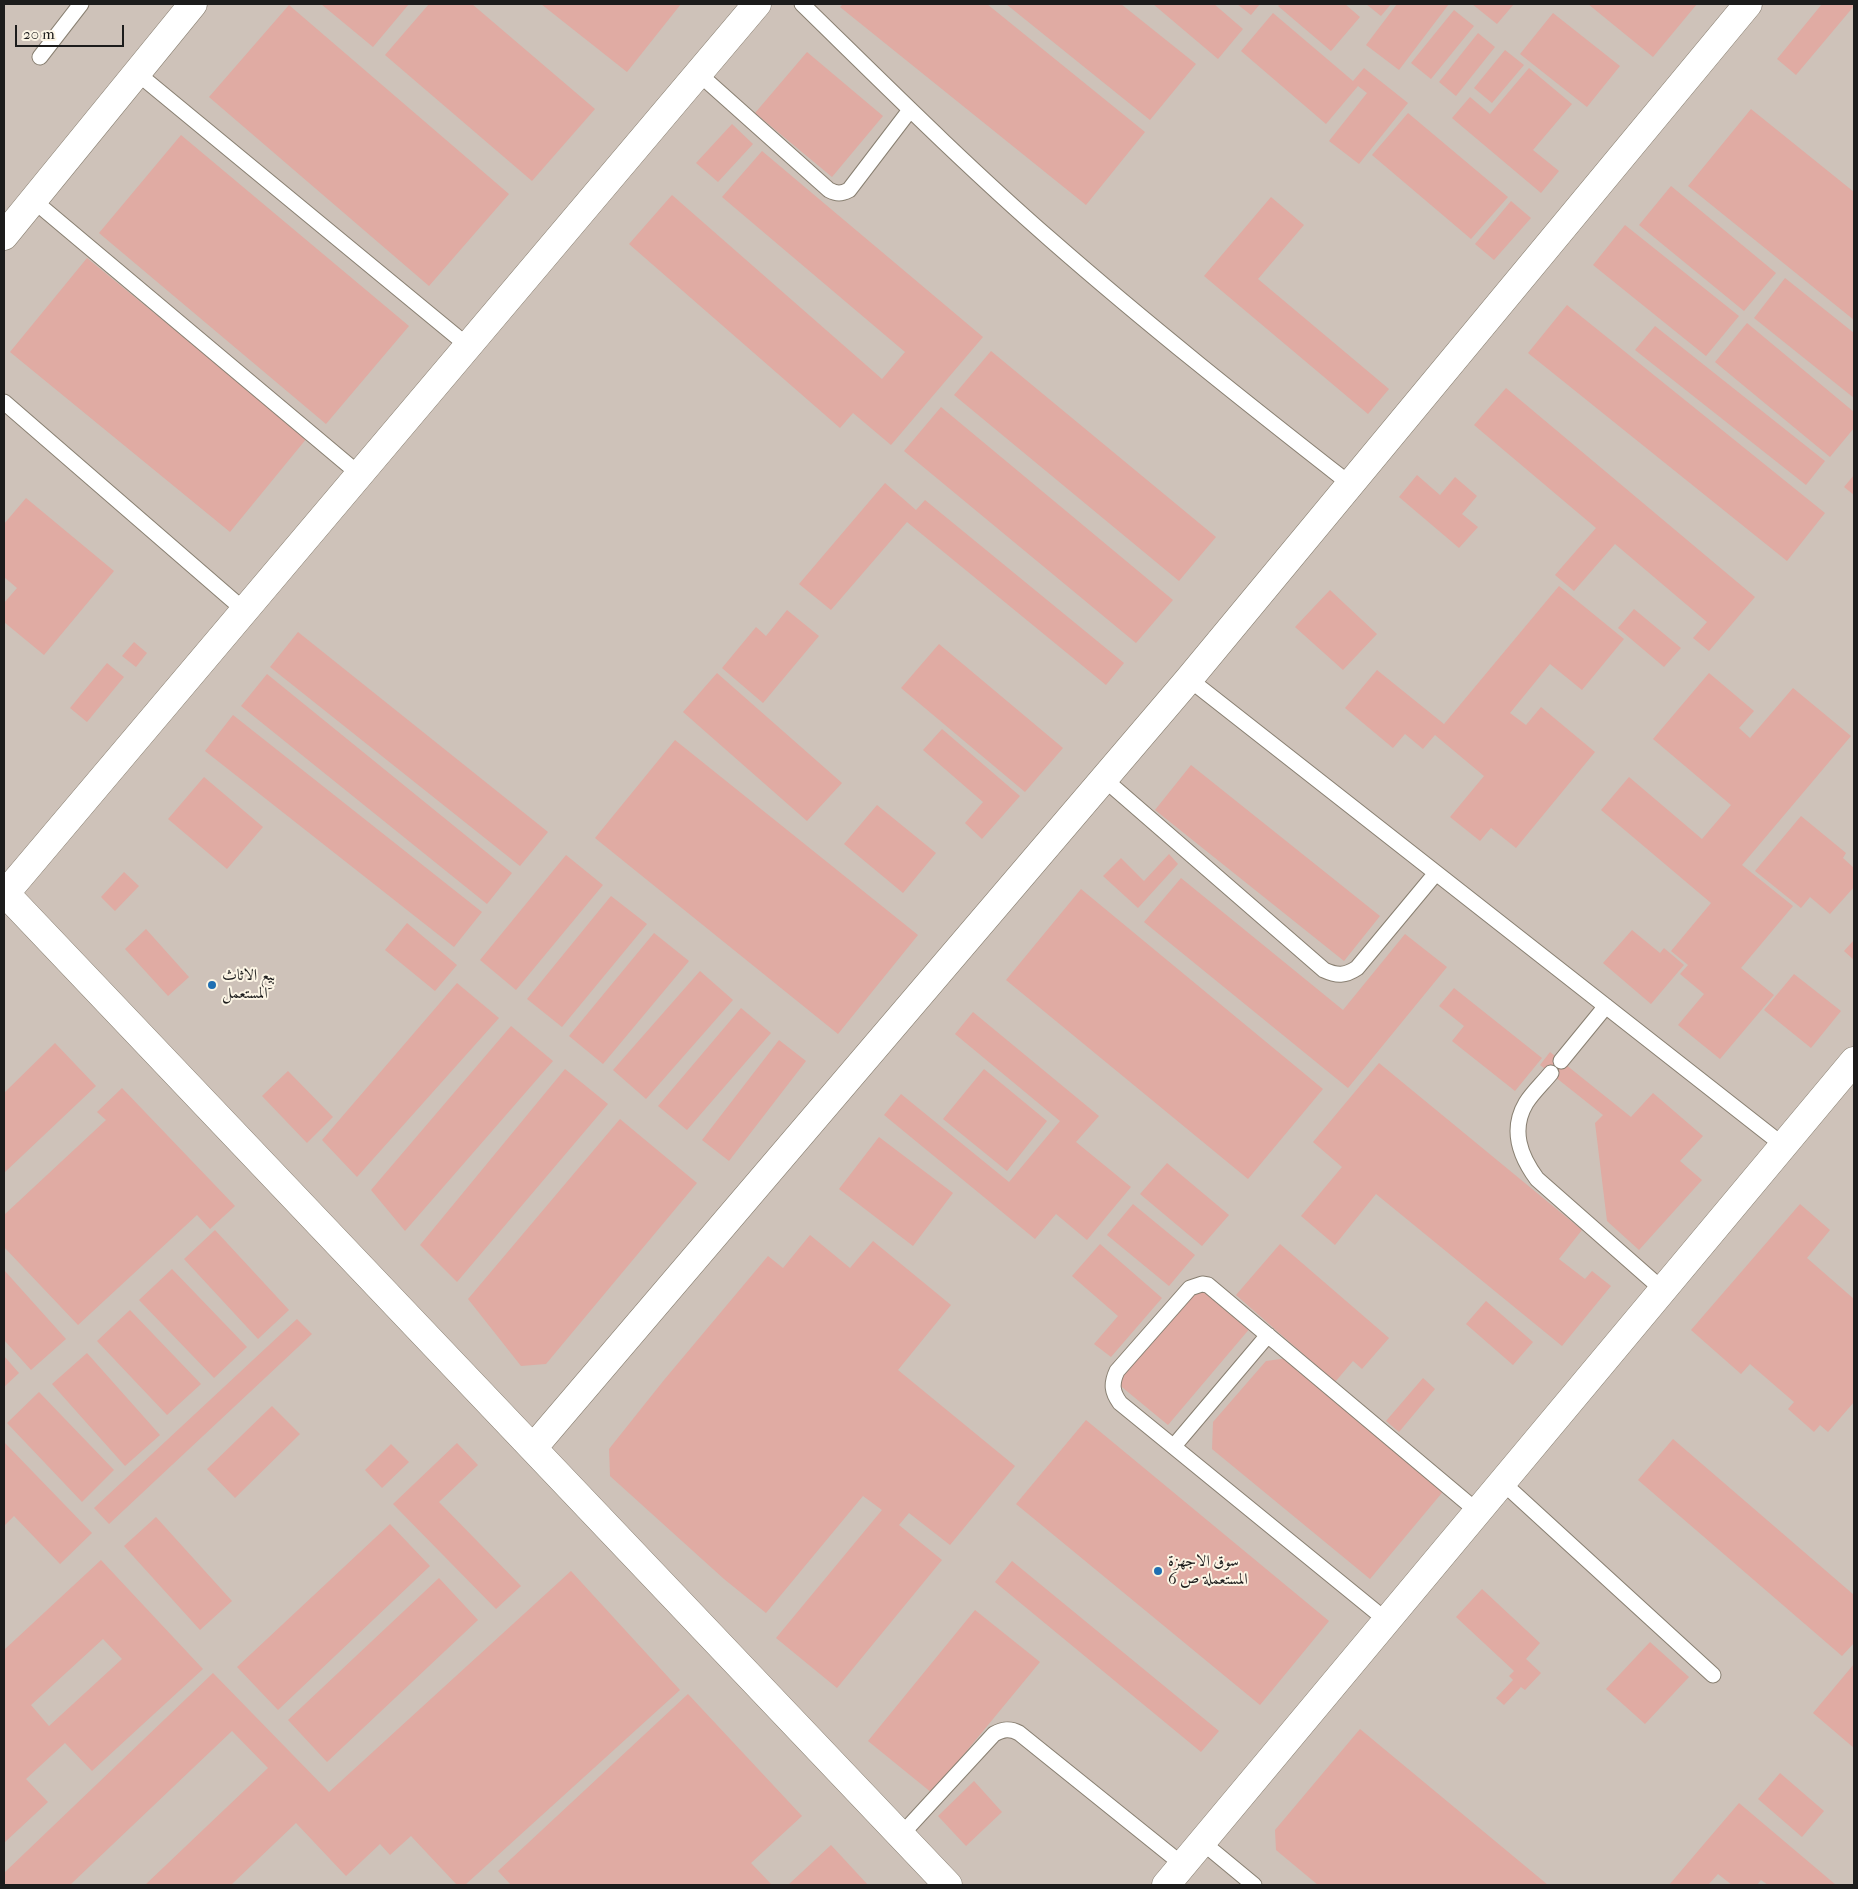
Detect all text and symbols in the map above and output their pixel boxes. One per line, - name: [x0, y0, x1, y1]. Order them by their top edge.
- scale bar: [18, 15, 126, 47]
- text: 20 m: [23, 25, 55, 43]
- place label: بيع الاثاث المستعمل: [222, 966, 275, 1004]
- marker: بيع الاثاث المستعمل: [206, 979, 218, 991]
- place label: سوق الاجهزة المستعملة ص 6: [1168, 1552, 1248, 1590]
- marker: سوق الاجهزة المستعملة ص 6: [1152, 1565, 1164, 1577]

